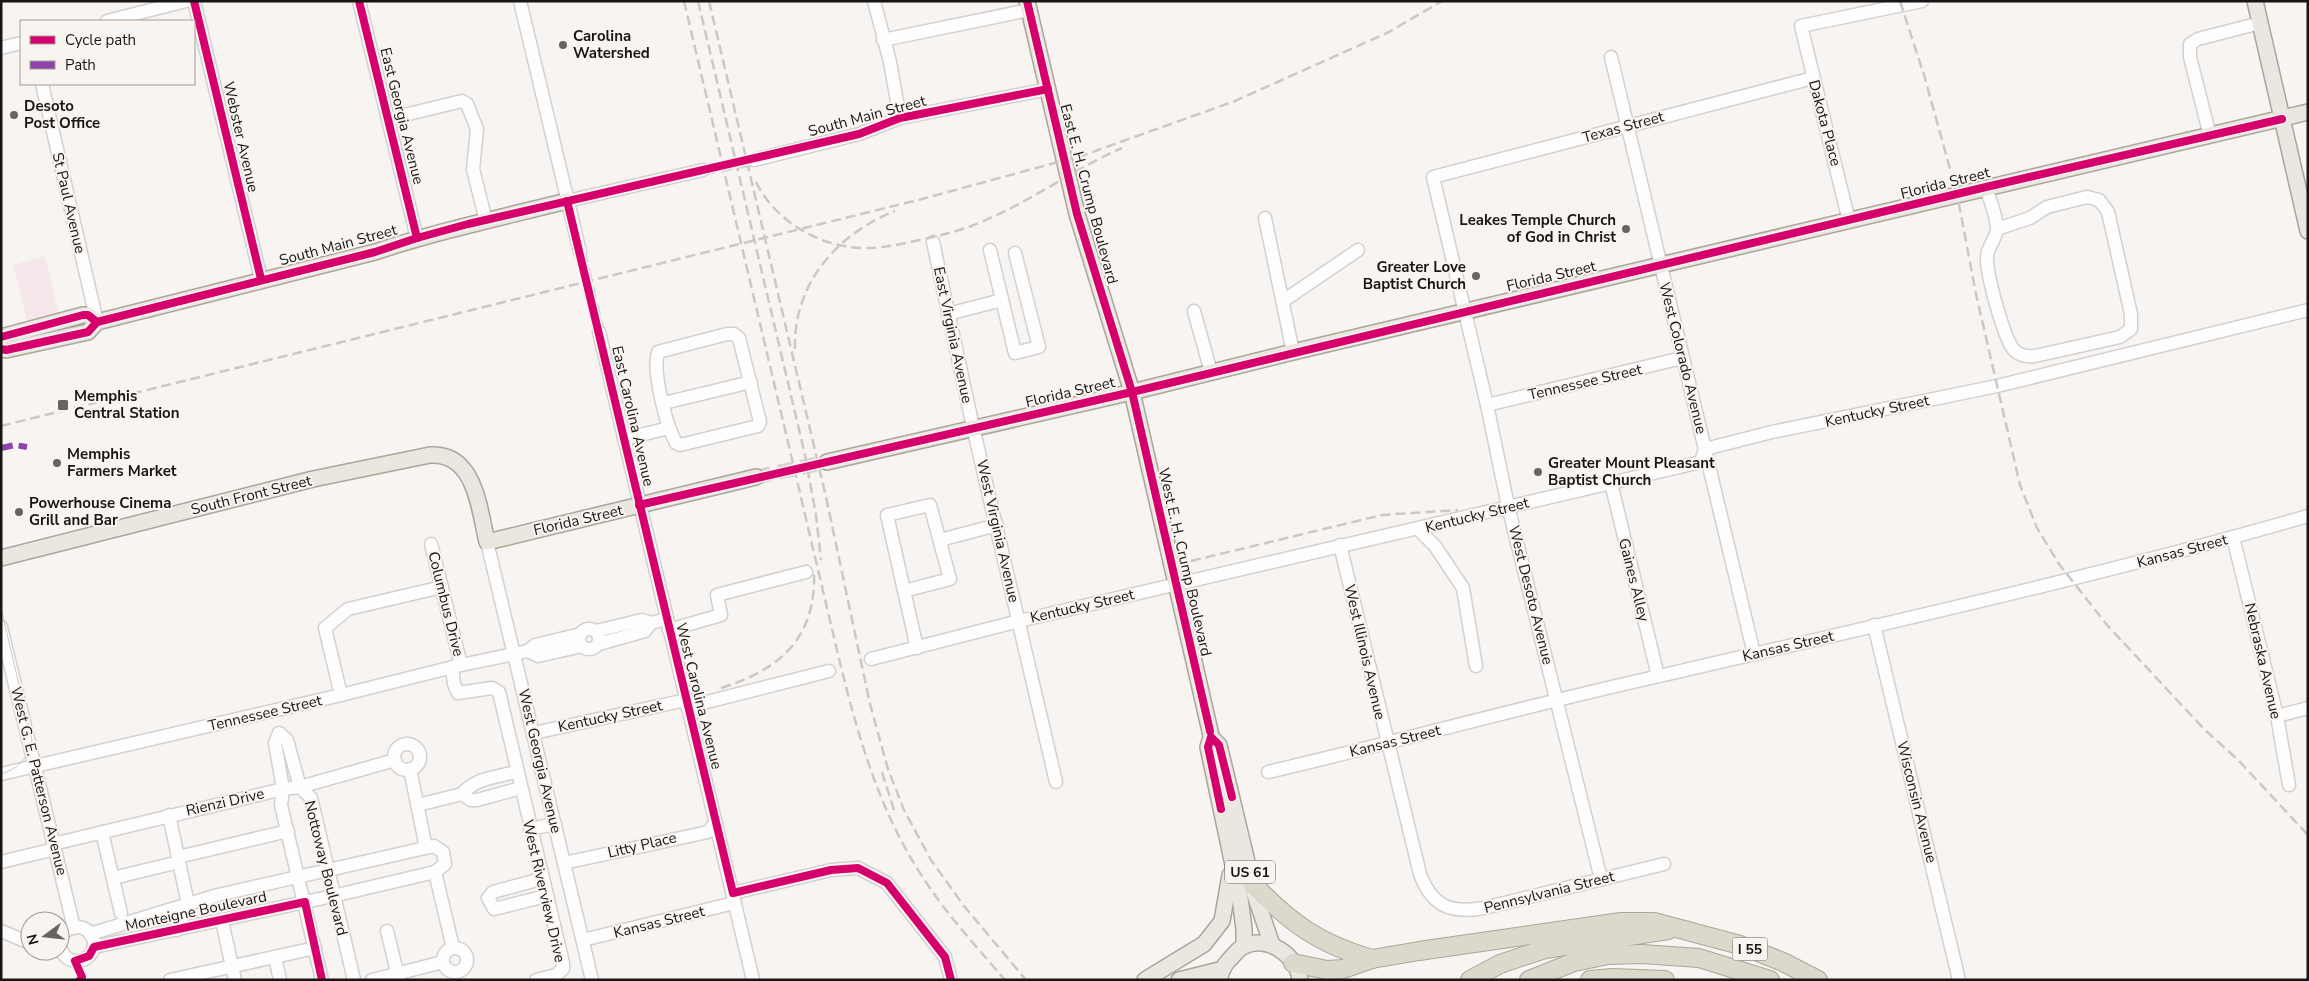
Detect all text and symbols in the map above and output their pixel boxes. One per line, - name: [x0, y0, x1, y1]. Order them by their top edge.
- legend: [20, 20, 195, 85]
- place label: Carolina Watershed: [573, 26, 650, 63]
- text: Cycle path: [65, 30, 136, 50]
- marker: Carolina Watershed: [557, 39, 569, 51]
- street label: East Georgia Avenue: [375, 45, 429, 187]
- text: Path: [65, 55, 96, 75]
- street label: Dakota Place: [1804, 78, 1846, 168]
- street label: Webster Avenue: [219, 80, 263, 194]
- street label: South Main Street: [806, 90, 929, 141]
- place label: Desoto Post Office: [24, 96, 100, 133]
- street label: East E. H. Crump Boulevard: [1055, 102, 1123, 286]
- street label: Texas Street: [1580, 106, 1667, 147]
- marker: Desoto Post Office: [8, 109, 20, 121]
- street label: St Paul Avenue: [48, 150, 90, 256]
- street label: Florida Street: [1898, 162, 1992, 204]
- place label: Leakes Temple Church of God in Christ: [1459, 210, 1616, 247]
- street label: South Main Street: [277, 219, 400, 270]
- marker: Leakes Temple Church of God in Christ: [1620, 223, 1632, 235]
- street label: Florida Street: [1504, 256, 1598, 296]
- place label: Greater Love Baptist Church: [1363, 257, 1466, 294]
- street label: East Virginia Avenue: [929, 265, 977, 405]
- marker: Greater Love Baptist Church: [1470, 270, 1482, 282]
- street label: West Colorado Avenue: [1654, 280, 1712, 436]
- street label: East Carolina Avenue: [607, 344, 659, 488]
- street label: Tennessee Street: [1526, 359, 1645, 405]
- street label: Florida Street: [1023, 372, 1117, 412]
- place label: Memphis Central Station: [74, 386, 180, 423]
- street label: Kentucky Street: [1823, 390, 1932, 432]
- marker: Memphis Central Station: [56, 398, 70, 412]
- place label: Memphis Farmers Market: [67, 444, 177, 481]
- place label: Greater Mount Pleasant Baptist Church: [1548, 453, 1715, 490]
- marker: Memphis Farmers Market: [51, 457, 63, 469]
- street label: West Virginia Avenue: [972, 458, 1024, 604]
- street label: West E. H. Crump Boulevard: [1154, 466, 1216, 658]
- marker: Greater Mount Pleasant Baptist Church: [1532, 466, 1544, 478]
- street label: South Front Street: [188, 470, 314, 520]
- street label: Kentucky Street: [1423, 492, 1532, 538]
- place label: Powerhouse Cinema Grill and Bar: [29, 493, 171, 530]
- street label: Florida Street: [531, 500, 625, 540]
- marker: Powerhouse Cinema Grill and Bar: [13, 506, 25, 518]
- street label: West Desoto Avenue: [1504, 523, 1558, 667]
- street label: Kansas Street: [2134, 529, 2230, 573]
- street label: Gaines Alley: [1614, 536, 1654, 624]
- street label: Columbus Drive: [423, 549, 469, 659]
- street label: West Illinois Avenue: [1340, 582, 1390, 722]
- street label: Kentucky Street: [1028, 584, 1137, 628]
- street label: Nebraska Avenue: [2240, 601, 2286, 721]
- street label: West Carolina Avenue: [671, 621, 727, 771]
- street label: Kansas Street: [1740, 626, 1836, 666]
- street label: West G. E. Patterson Avenue: [6, 685, 72, 877]
- street label: West Georgia Avenue: [514, 687, 566, 835]
- street label: Tennessee Street: [206, 690, 325, 736]
- street label: Kentucky Street: [556, 695, 665, 737]
- street label: Kansas Street: [1347, 720, 1443, 762]
- street label: Wisconsin Avenue: [1892, 739, 1942, 865]
- street label: Rienzi Drive: [184, 783, 266, 821]
- street label: Nottoway Boulevard: [300, 798, 352, 938]
- street label: West Riverview Drive: [518, 818, 570, 964]
- street label: Litty Place: [606, 827, 678, 863]
- road number: US 61: [1225, 860, 1275, 884]
- street label: Pennsylvania Street: [1482, 866, 1617, 918]
- street label: Monteigne Boulevard: [123, 886, 269, 936]
- street label: Kansas Street: [611, 901, 707, 943]
- north arrow: [20, 911, 70, 961]
- text: N: [22, 932, 43, 947]
- road number: I 55: [1732, 938, 1768, 961]

